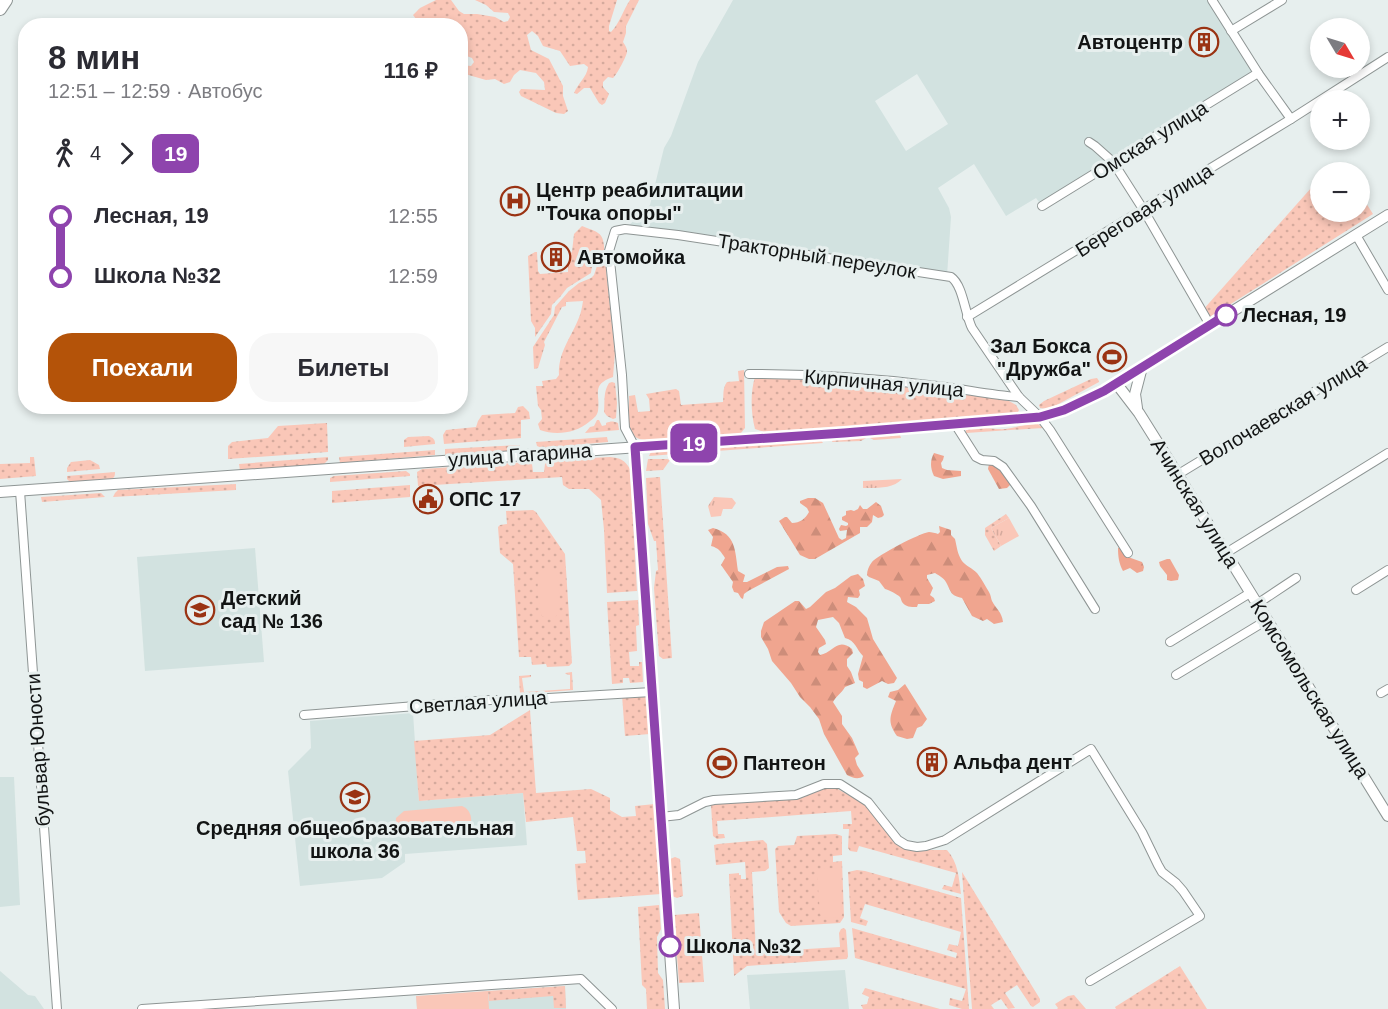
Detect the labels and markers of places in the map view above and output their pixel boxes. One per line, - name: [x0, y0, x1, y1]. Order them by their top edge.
- building icon: Автоцентр: [1188, 26, 1220, 58]
- place label: Автоцентр: [1077, 31, 1183, 53]
- place label: Центр реабилитации "Точка опоры": [536, 179, 744, 224]
- hospital icon: Центр реабилитации "Точка опоры": [499, 185, 531, 217]
- building icon: Автомойка: [540, 241, 572, 273]
- place label: Автомойка: [577, 246, 686, 268]
- marker: Лесная, 19: [1215, 304, 1237, 326]
- place label: Лесная, 19: [1242, 304, 1346, 326]
- place label: Зал Бокса "Дружба": [990, 335, 1092, 380]
- sports icon: Зал Бокса "Дружба": [1096, 341, 1128, 373]
- public building icon: ОПС 17: [412, 483, 444, 515]
- place label: ОПС 17: [449, 488, 521, 510]
- place label: Детский сад № 136: [221, 587, 323, 632]
- school or university icon: Детский сад № 136: [184, 594, 216, 626]
- building icon: Альфа дент: [916, 746, 948, 778]
- sports icon: Пантеон: [706, 747, 738, 779]
- place label: Альфа дент: [953, 751, 1073, 773]
- place label: Пантеон: [743, 752, 826, 774]
- school or university icon: Средняя общеобразовательная школа 36: [339, 781, 371, 813]
- place label: Средняя общеобразовательная школа 36: [196, 817, 514, 862]
- marker: Школа №32: [659, 935, 681, 957]
- place label: Школа №32: [686, 935, 802, 957]

